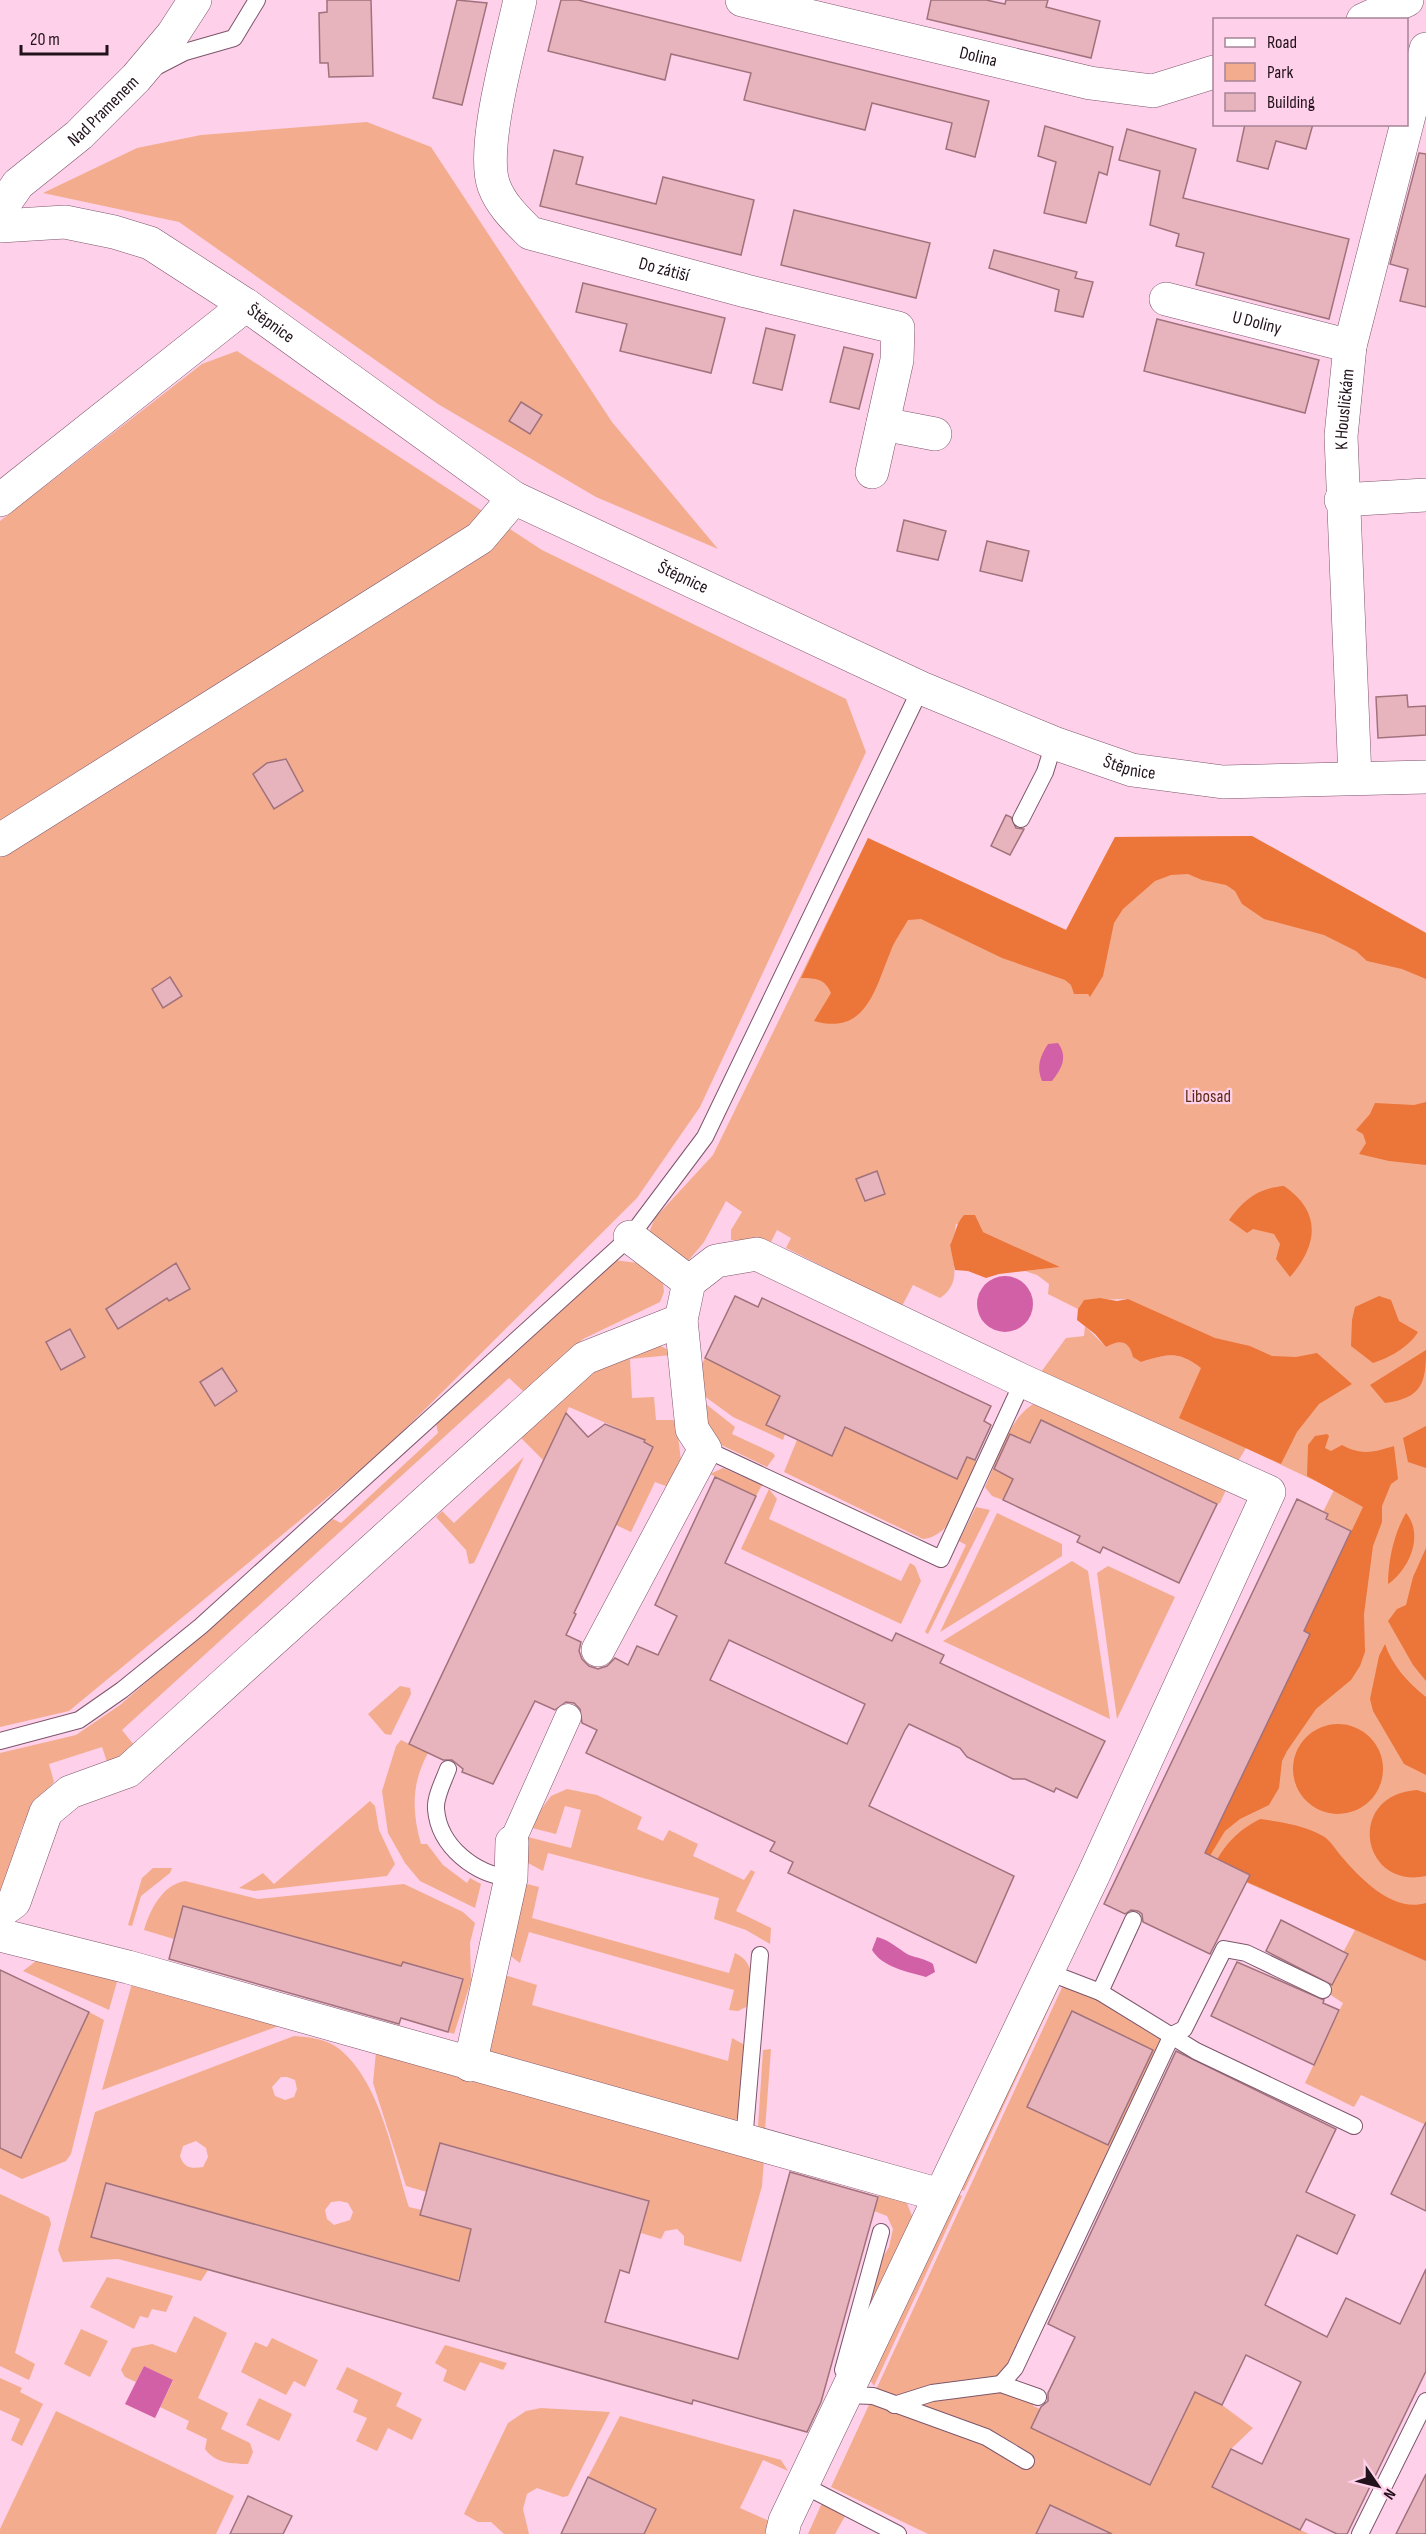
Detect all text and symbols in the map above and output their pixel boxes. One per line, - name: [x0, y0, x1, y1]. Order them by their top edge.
- scale bar: [21, 18, 106, 56]
- legend: [1213, 18, 1408, 126]
- text: 20 m: [30, 29, 60, 50]
- text: Road: [1267, 32, 1297, 53]
- street label: Dolina: [957, 42, 999, 71]
- text: Park: [1267, 62, 1293, 83]
- street label: Nad Pramenem: [63, 71, 143, 150]
- text: Building: [1267, 92, 1315, 113]
- street label: Do zátiší: [637, 252, 692, 286]
- street label: Štěpnice: [243, 299, 299, 347]
- street label: U Doliny: [1230, 306, 1284, 339]
- street label: K Housličkám: [1330, 368, 1358, 450]
- street label: Štěpnice: [655, 556, 712, 598]
- street label: Štěpnice: [1101, 750, 1157, 784]
- park label: Libosad: [1185, 1086, 1231, 1107]
- north arrow: [1348, 2456, 1408, 2516]
- text: N: [1379, 2485, 1399, 2503]

